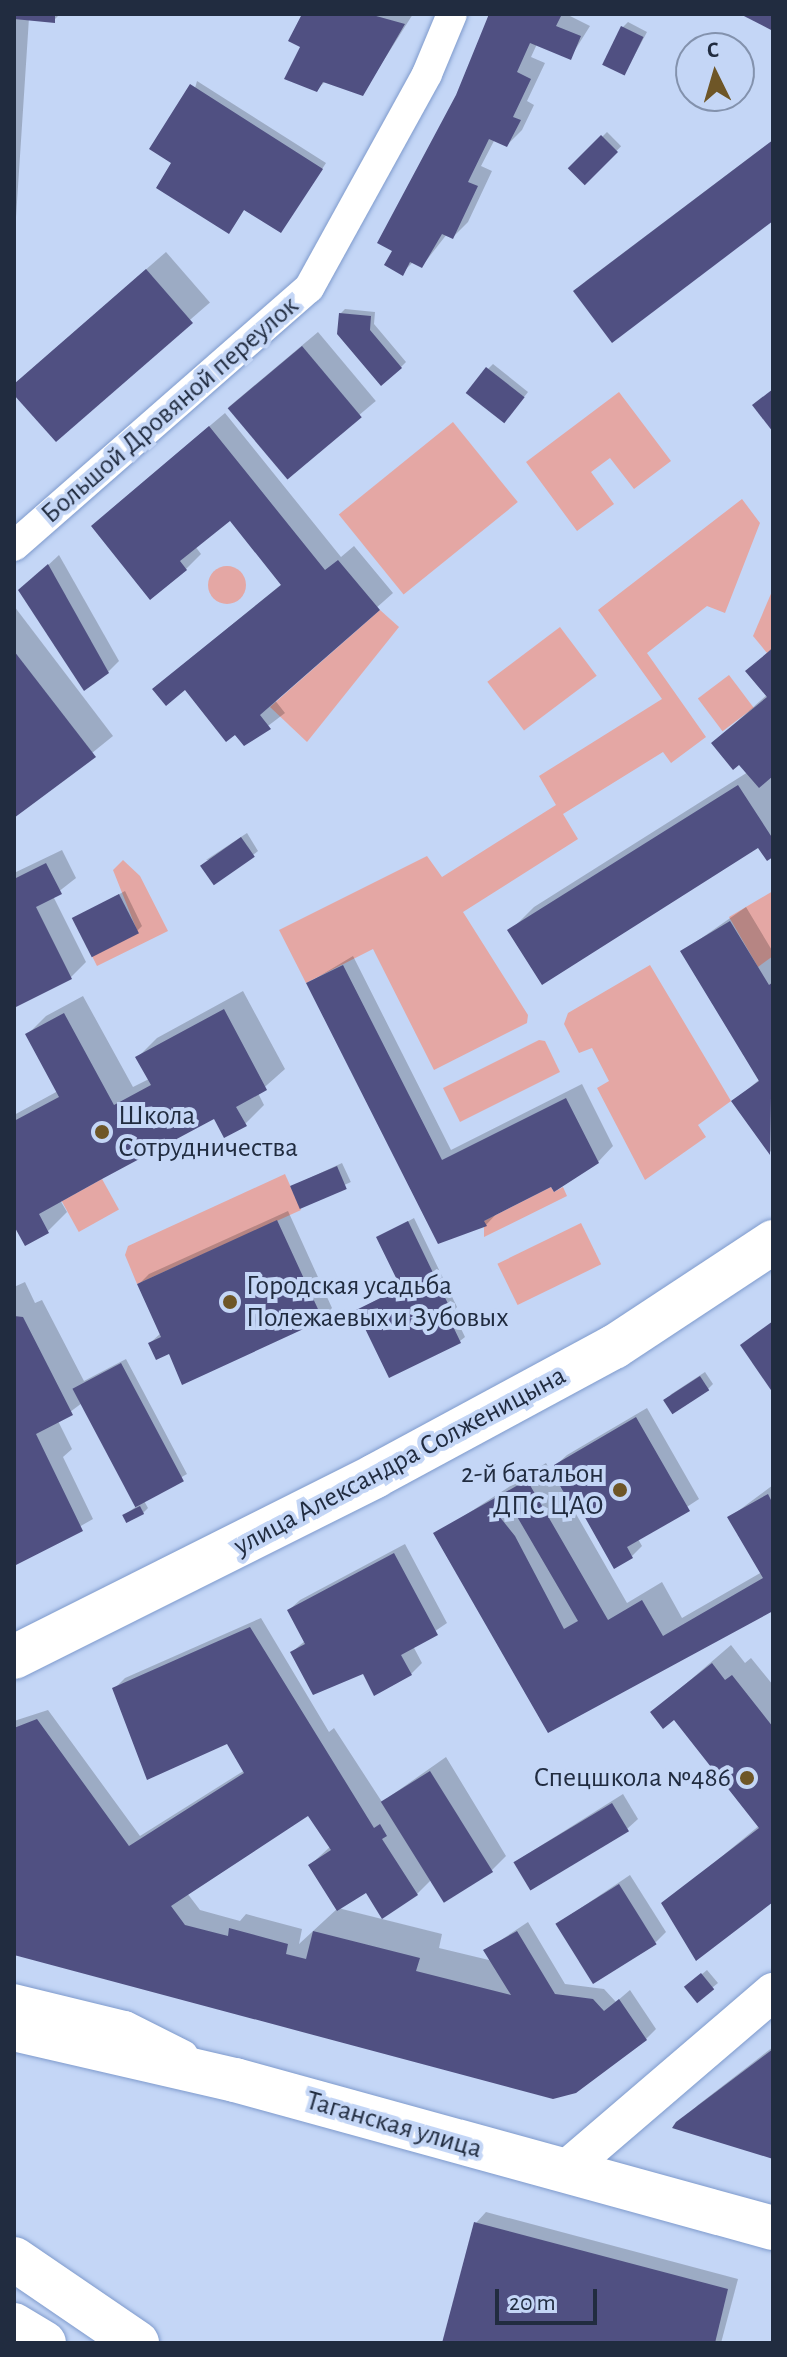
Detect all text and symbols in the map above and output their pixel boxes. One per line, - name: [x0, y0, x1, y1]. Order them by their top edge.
- north arrow: [675, 32, 755, 112]
- text: С: [706, 39, 720, 62]
- street label: Большой Дровяной переулок: [34, 289, 306, 531]
- place label: Школа Сотрудничества: [118, 1099, 298, 1165]
- marker: Школа Сотрудничества: [93, 1123, 111, 1141]
- place label: Городская усадьба Полежаевых и Зубовых: [246, 1269, 509, 1335]
- marker: Городская усадьба Полежаевых и Зубовых: [221, 1293, 239, 1311]
- street label: улица Александра Солженицына: [228, 1359, 572, 1563]
- place label: 2-й батальон ДПС ЦАО: [461, 1457, 604, 1523]
- marker: 2-й батальон ДПС ЦАО: [611, 1481, 629, 1499]
- place label: Спецшкола №486: [533, 1761, 731, 1795]
- marker: Спецшкола №486: [738, 1769, 756, 1787]
- street label: Таганская улица: [302, 2084, 486, 2166]
- scale bar: [499, 2273, 601, 2323]
- text: 20 m: [509, 2291, 556, 2315]

